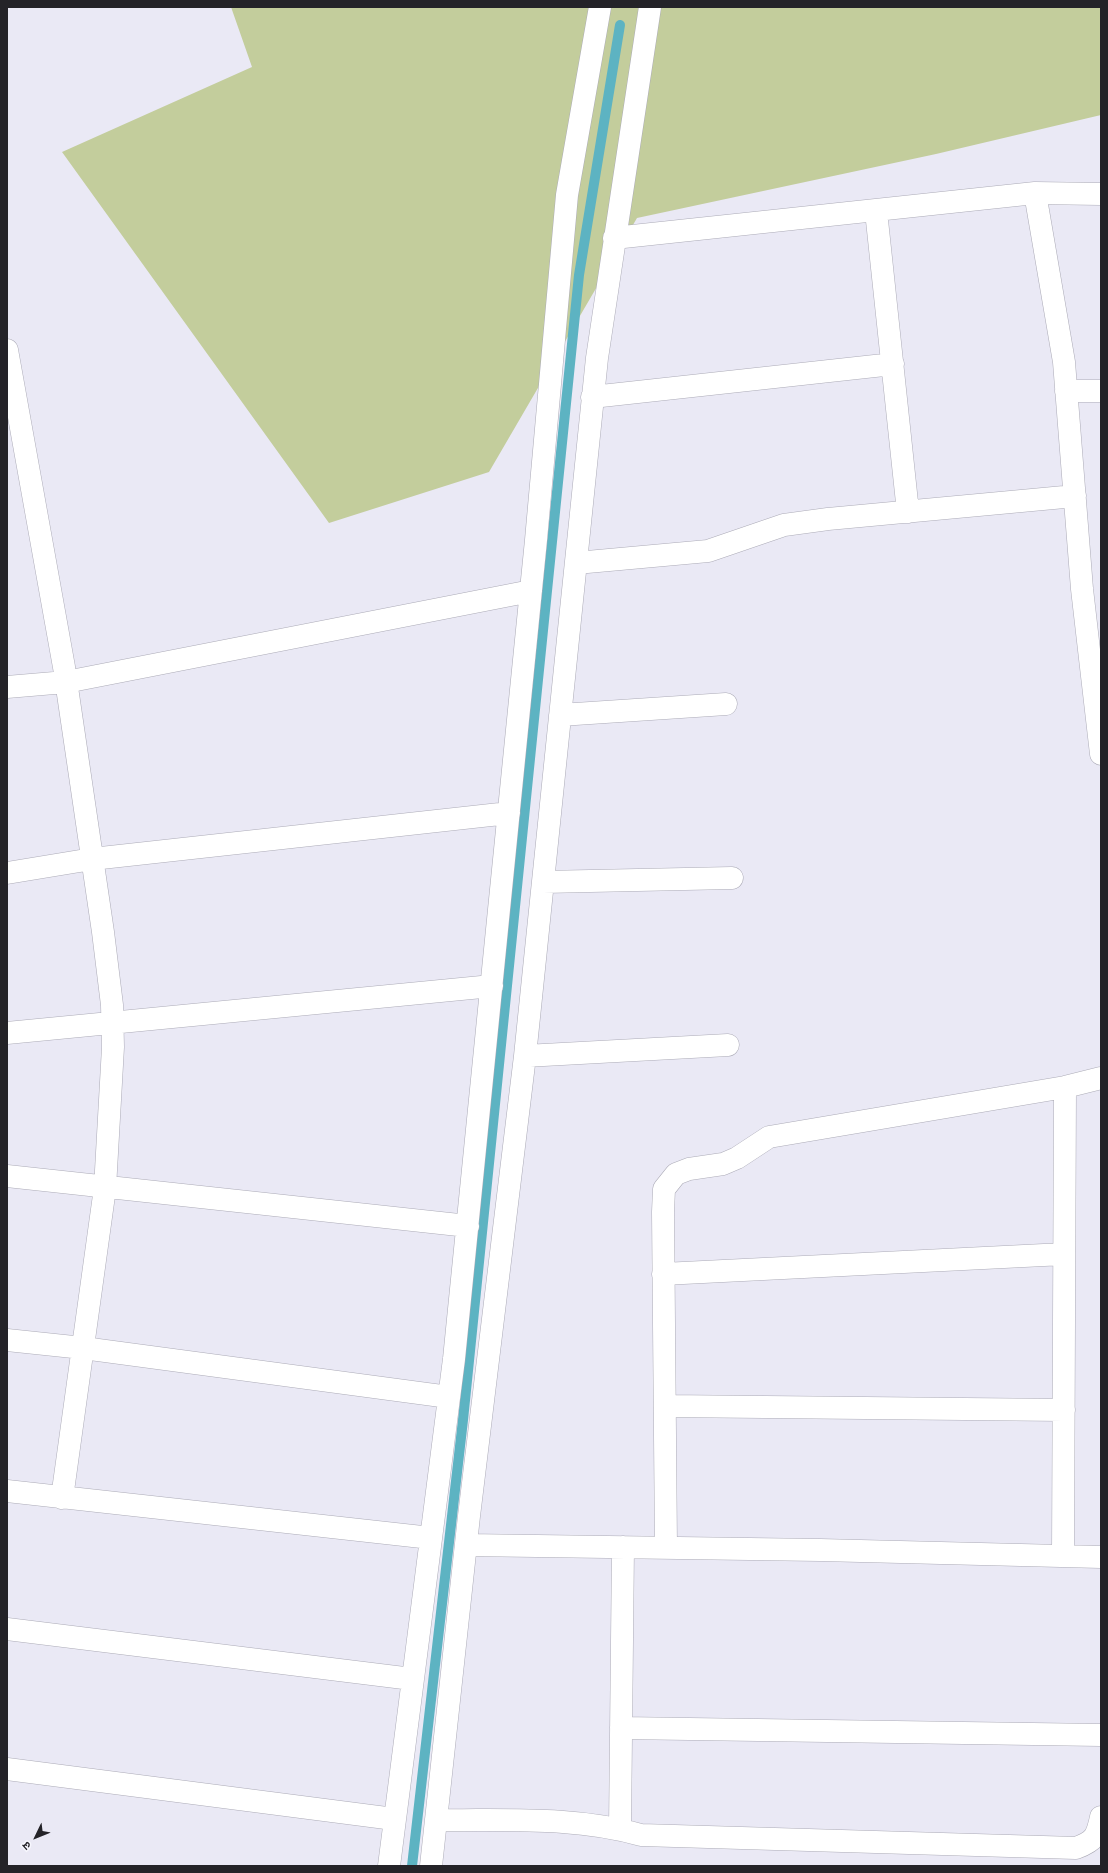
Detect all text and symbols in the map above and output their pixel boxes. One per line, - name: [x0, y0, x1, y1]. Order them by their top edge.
- north arrow: [16, 1817, 56, 1857]
- text: उ: [20, 1839, 34, 1852]

